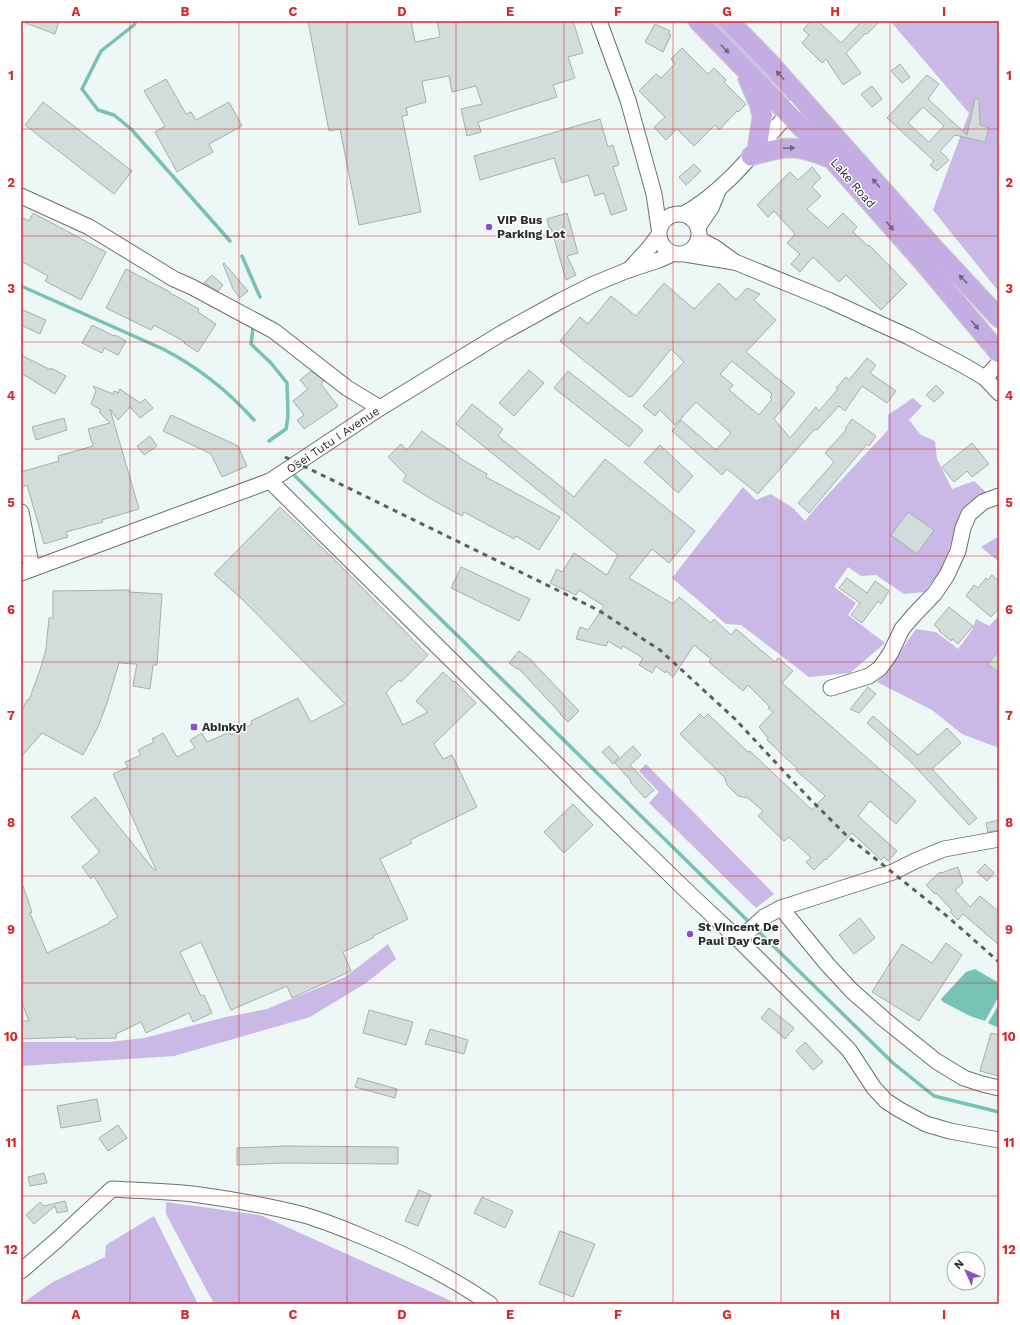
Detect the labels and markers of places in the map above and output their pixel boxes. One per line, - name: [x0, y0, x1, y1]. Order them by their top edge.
- place label: VIP Bus Parking Lot: [497, 213, 566, 241]
- marker: VIP Bus Parking Lot: [484, 222, 494, 232]
- place label: Abinkyi: [202, 720, 246, 734]
- marker: Abinkyi: [189, 722, 199, 732]
- place label: St Vincent De Paul Day Care: [698, 920, 780, 948]
- marker: St Vincent De Paul Day Care: [685, 929, 695, 939]

